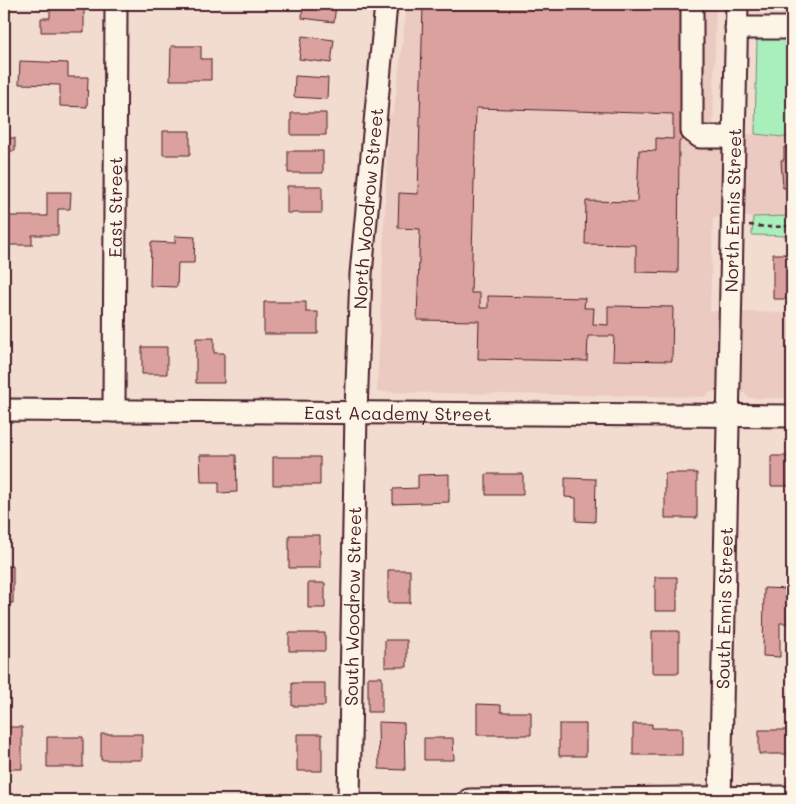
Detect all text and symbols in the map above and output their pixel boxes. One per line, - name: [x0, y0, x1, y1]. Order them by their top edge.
- street label: North Woodrow Street: [348, 107, 388, 310]
- street label: North Ennis Street: [719, 128, 746, 293]
- street label: East Street: [103, 156, 127, 258]
- street label: East Academy Street: [304, 400, 492, 426]
- street label: South Woodrow Street: [339, 506, 366, 706]
- street label: South Ennis Street: [710, 527, 738, 689]

